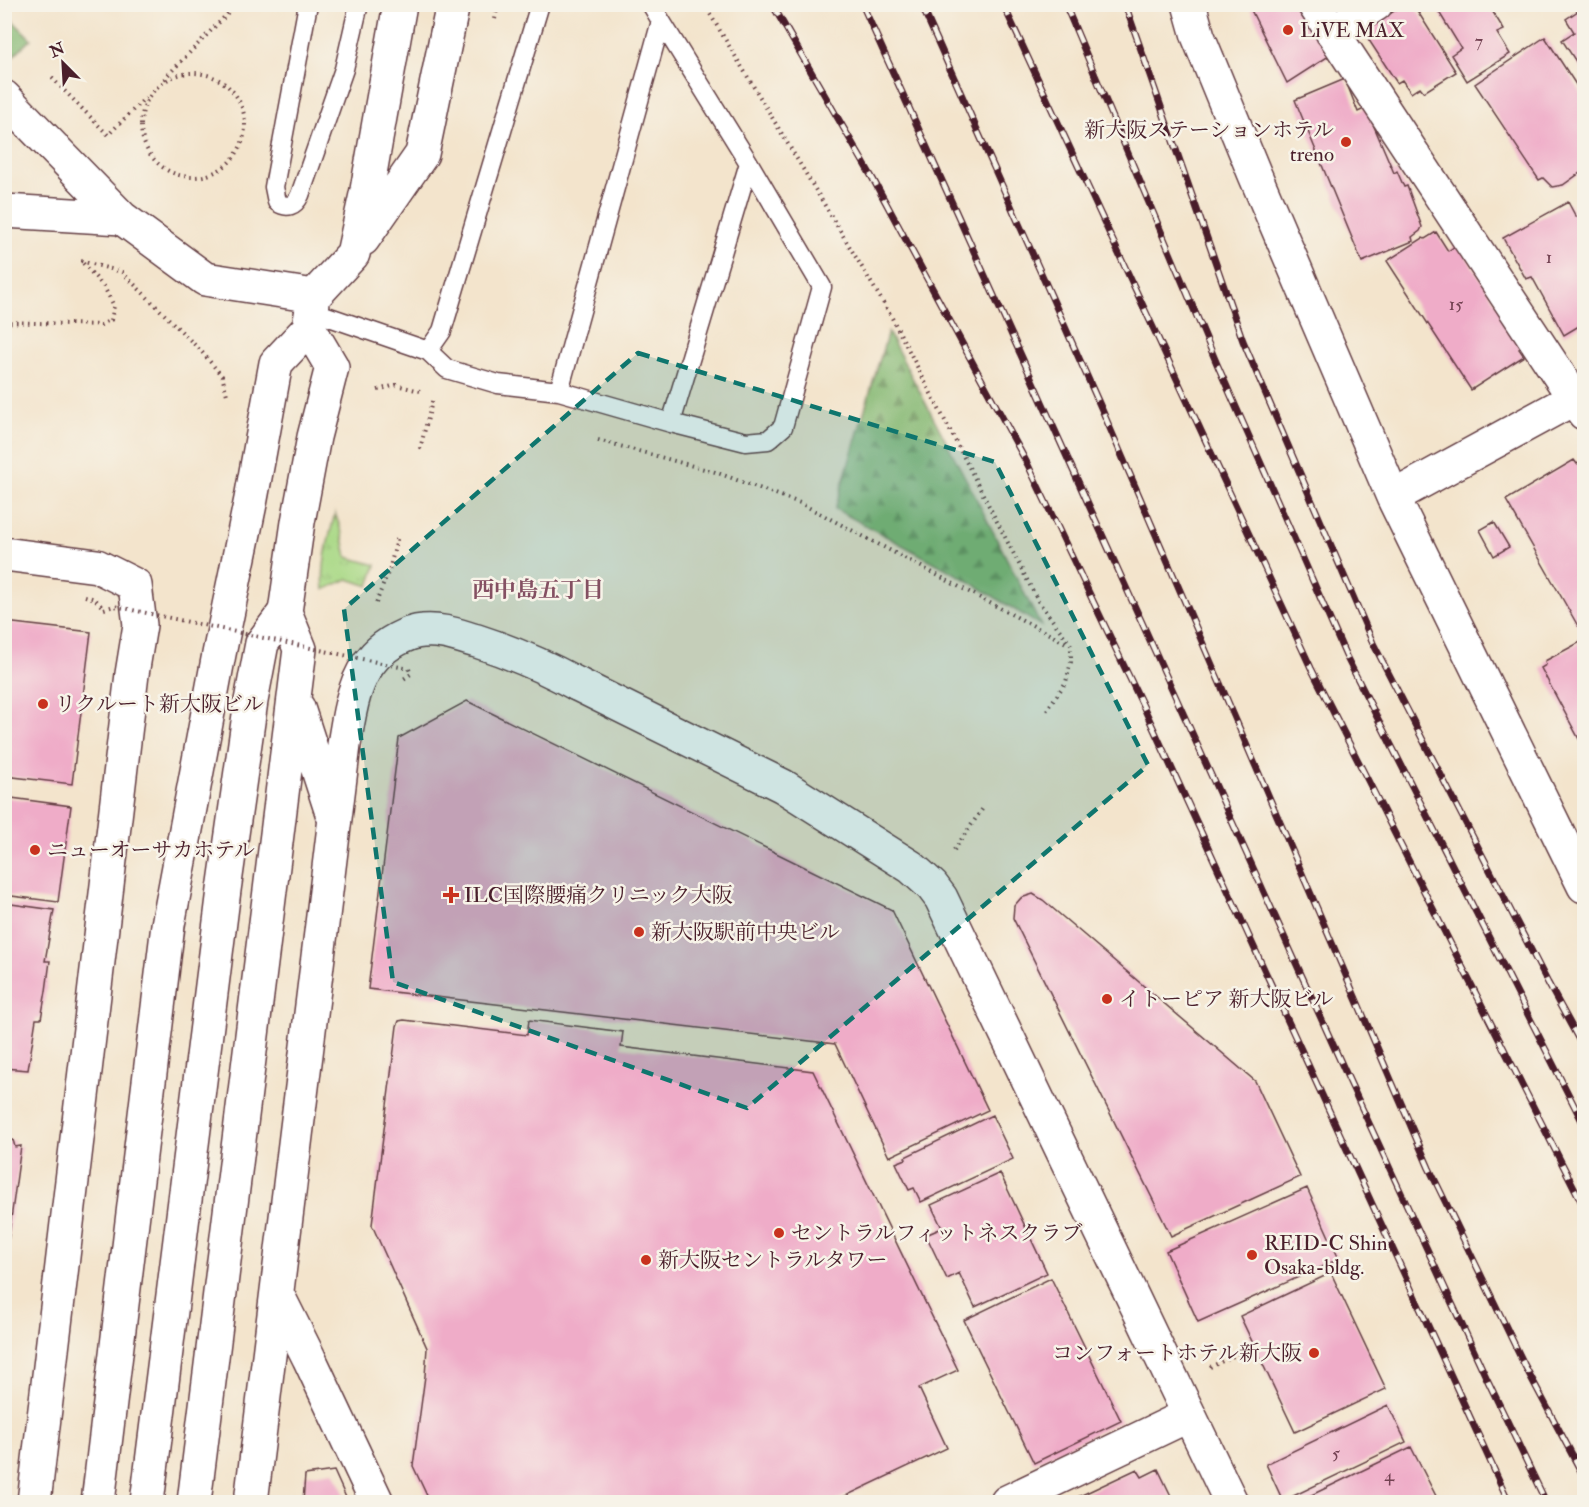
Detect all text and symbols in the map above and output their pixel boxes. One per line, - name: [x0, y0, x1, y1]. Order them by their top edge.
- place label: LiVE MAX: [1300, 17, 1405, 44]
- marker: LiVE MAX: [1281, 23, 1295, 37]
- house number: 7: [1475, 30, 1483, 53]
- north arrow: [33, 33, 93, 93]
- text: N: [46, 38, 69, 63]
- place label: 新大阪ステーションホテル treno: [1084, 117, 1334, 168]
- marker: 新大阪ステーションホテル treno: [1339, 135, 1353, 149]
- house number: 1: [1546, 246, 1552, 269]
- house number: 15: [1449, 293, 1463, 316]
- district label: 西中島五丁目: [472, 576, 604, 604]
- place label: リクルート新大阪ビル: [55, 691, 264, 718]
- marker: リクルート新大阪ビル: [36, 697, 50, 711]
- place label: ニューオーサカホテル: [47, 837, 255, 864]
- marker: ニューオーサカホテル: [28, 843, 42, 857]
- place label: ILC国際腰痛クリニック大阪: [464, 882, 733, 909]
- marker: ILC国際腰痛クリニック大阪: [442, 886, 460, 904]
- place label: 新大阪駅前中央ビル: [651, 919, 840, 946]
- marker: 新大阪駅前中央ビル: [632, 925, 646, 939]
- place label: イトーピア 新大阪ビル: [1119, 986, 1333, 1013]
- marker: イトーピア 新大阪ビル: [1100, 992, 1114, 1006]
- place label: セントラルフィットネスクラブ: [791, 1220, 1082, 1247]
- marker: セントラルフィットネスクラブ: [772, 1226, 786, 1240]
- place label: REID-C Shin Osaka-bldg.: [1264, 1230, 1388, 1281]
- place label: 新大阪セントラルタワー: [658, 1247, 888, 1274]
- marker: REID-C Shin Osaka-bldg.: [1245, 1248, 1259, 1262]
- marker: 新大阪セントラルタワー: [639, 1253, 653, 1267]
- place label: コンフォートホテル新大阪: [1052, 1340, 1302, 1367]
- marker: コンフォートホテル新大阪: [1307, 1346, 1321, 1360]
- house number: 5: [1332, 1442, 1340, 1465]
- house number: 4: [1384, 1464, 1395, 1487]

